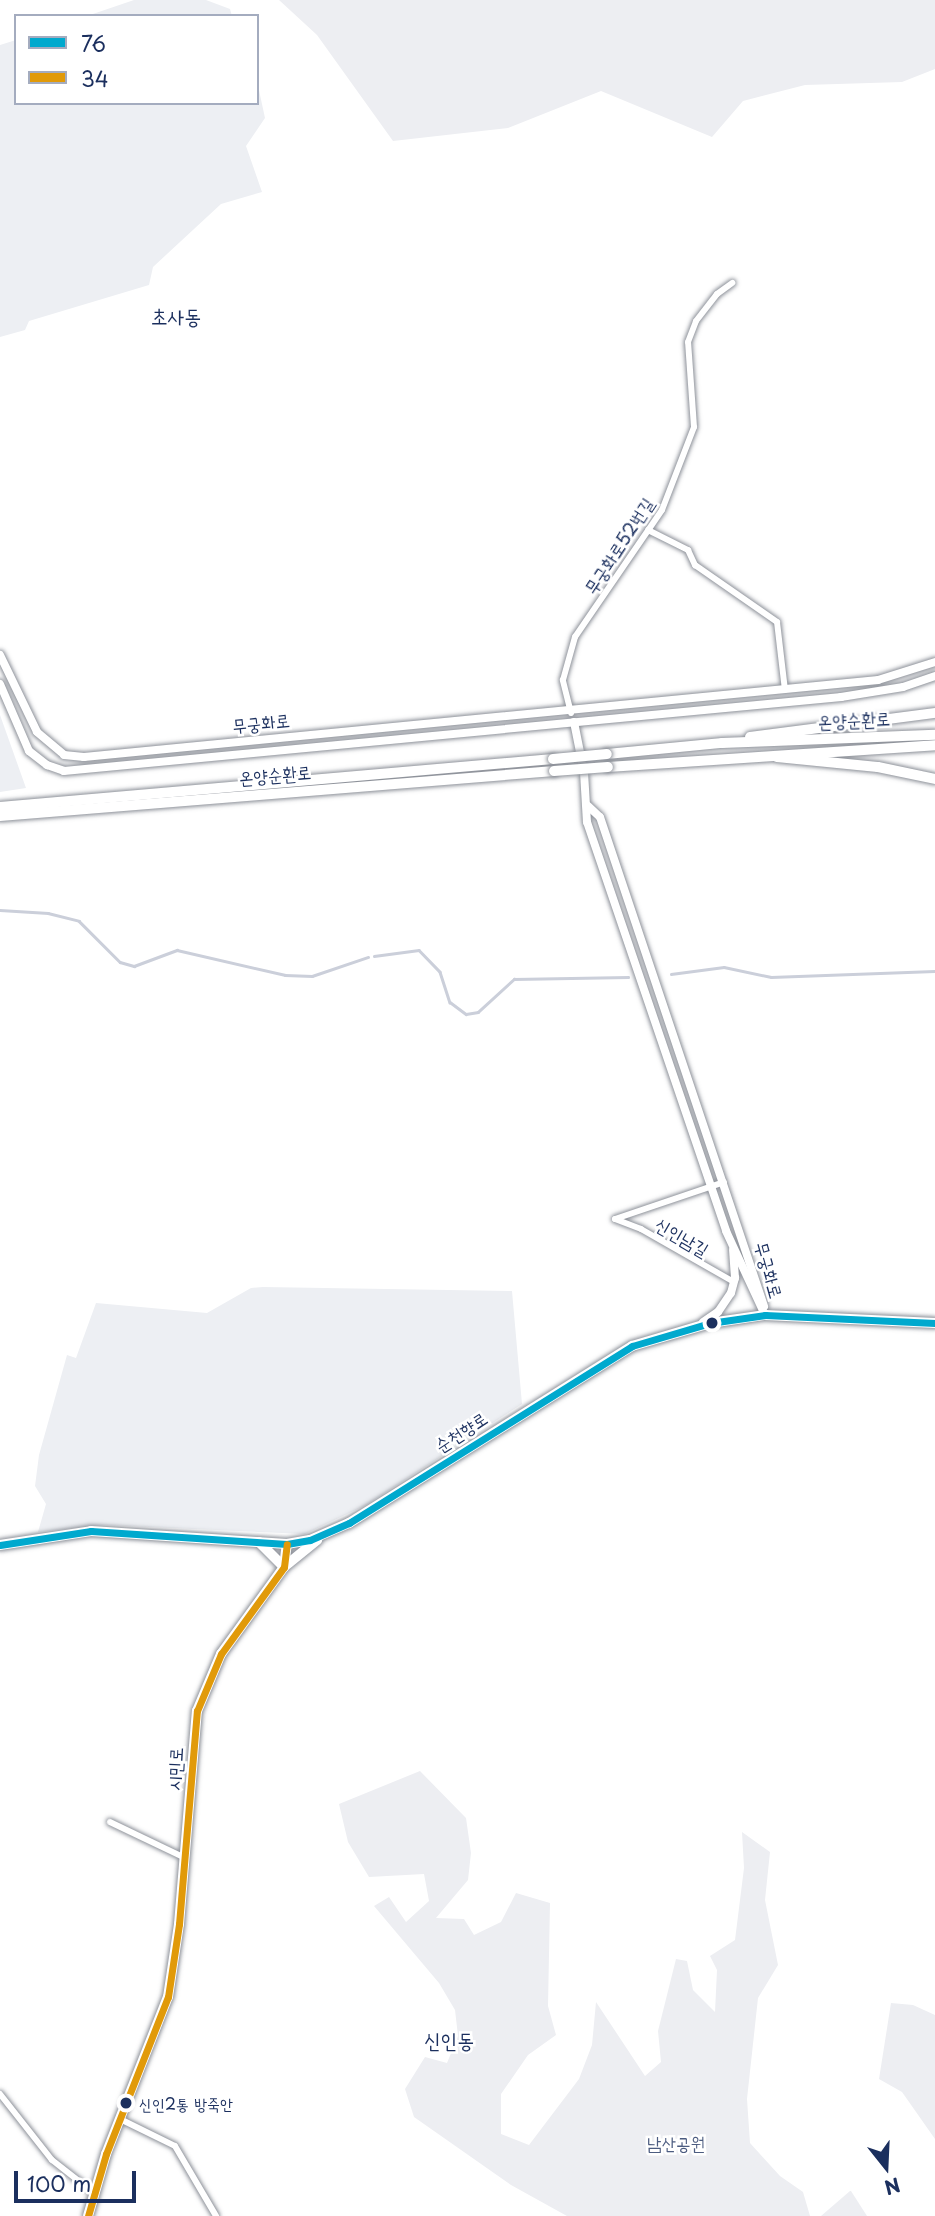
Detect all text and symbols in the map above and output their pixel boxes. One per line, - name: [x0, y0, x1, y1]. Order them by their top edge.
- legend: [14, 14, 259, 105]
- text: 76: [81, 27, 106, 59]
- text: 34: [81, 62, 109, 94]
- district label: 초사동: [151, 302, 201, 328]
- street label: 무궁화로52번길: [580, 494, 658, 598]
- street label: 온양순환로: [817, 707, 891, 733]
- street label: 무궁화로: [231, 709, 291, 737]
- street label: 온양순환로: [238, 761, 312, 789]
- street label: 신인남길: [652, 1213, 712, 1261]
- street label: 무궁화로: [751, 1239, 787, 1301]
- unlabelled marker: [705, 1316, 719, 1330]
- street label: 순천향로: [431, 1407, 491, 1457]
- street label: 시민로: [163, 1747, 187, 1791]
- district label: 신인동: [424, 2026, 474, 2052]
- place label: 신인2통 방죽안: [139, 2093, 233, 2113]
- marker: 신인2통 방죽안: [119, 2096, 133, 2110]
- park label: 남산공원: [647, 2132, 705, 2154]
- north arrow: [851, 2132, 921, 2202]
- scale bar: [18, 2156, 140, 2200]
- text: 100 m: [27, 2167, 91, 2199]
- text: N: [881, 2171, 904, 2203]

